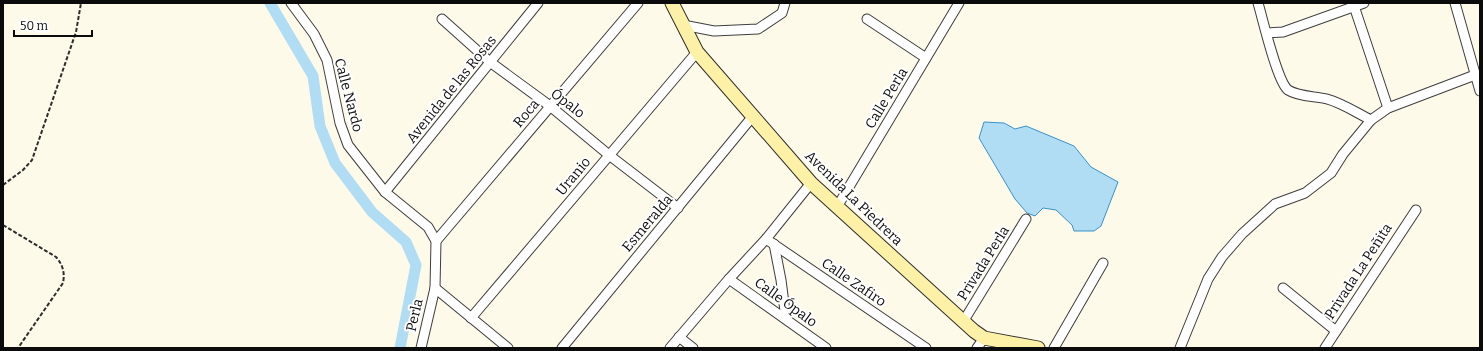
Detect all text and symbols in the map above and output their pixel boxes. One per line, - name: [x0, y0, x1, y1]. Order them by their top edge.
- scale bar: [14, 12, 92, 38]
- text: 50 m: [20, 19, 49, 33]
- street label: Avenida de las Rosas: [403, 32, 500, 146]
- street label: Calle Nardo: [331, 56, 367, 134]
- street label: Calle Perla: [862, 64, 911, 132]
- street label: Ópalo: [547, 84, 589, 122]
- street label: Roca: [510, 96, 543, 131]
- street label: Avenida La Piedrera: [801, 147, 906, 249]
- street label: Uranio: [552, 154, 594, 199]
- street label: Esmeralda: [619, 191, 676, 255]
- street label: Privada La Peñita: [1321, 220, 1396, 322]
- street label: Privada Perla: [954, 223, 1013, 304]
- street label: Calle Zafiro: [818, 255, 889, 310]
- street label: Calle Ópalo: [751, 273, 821, 331]
- street label: Perla: [402, 297, 427, 333]

